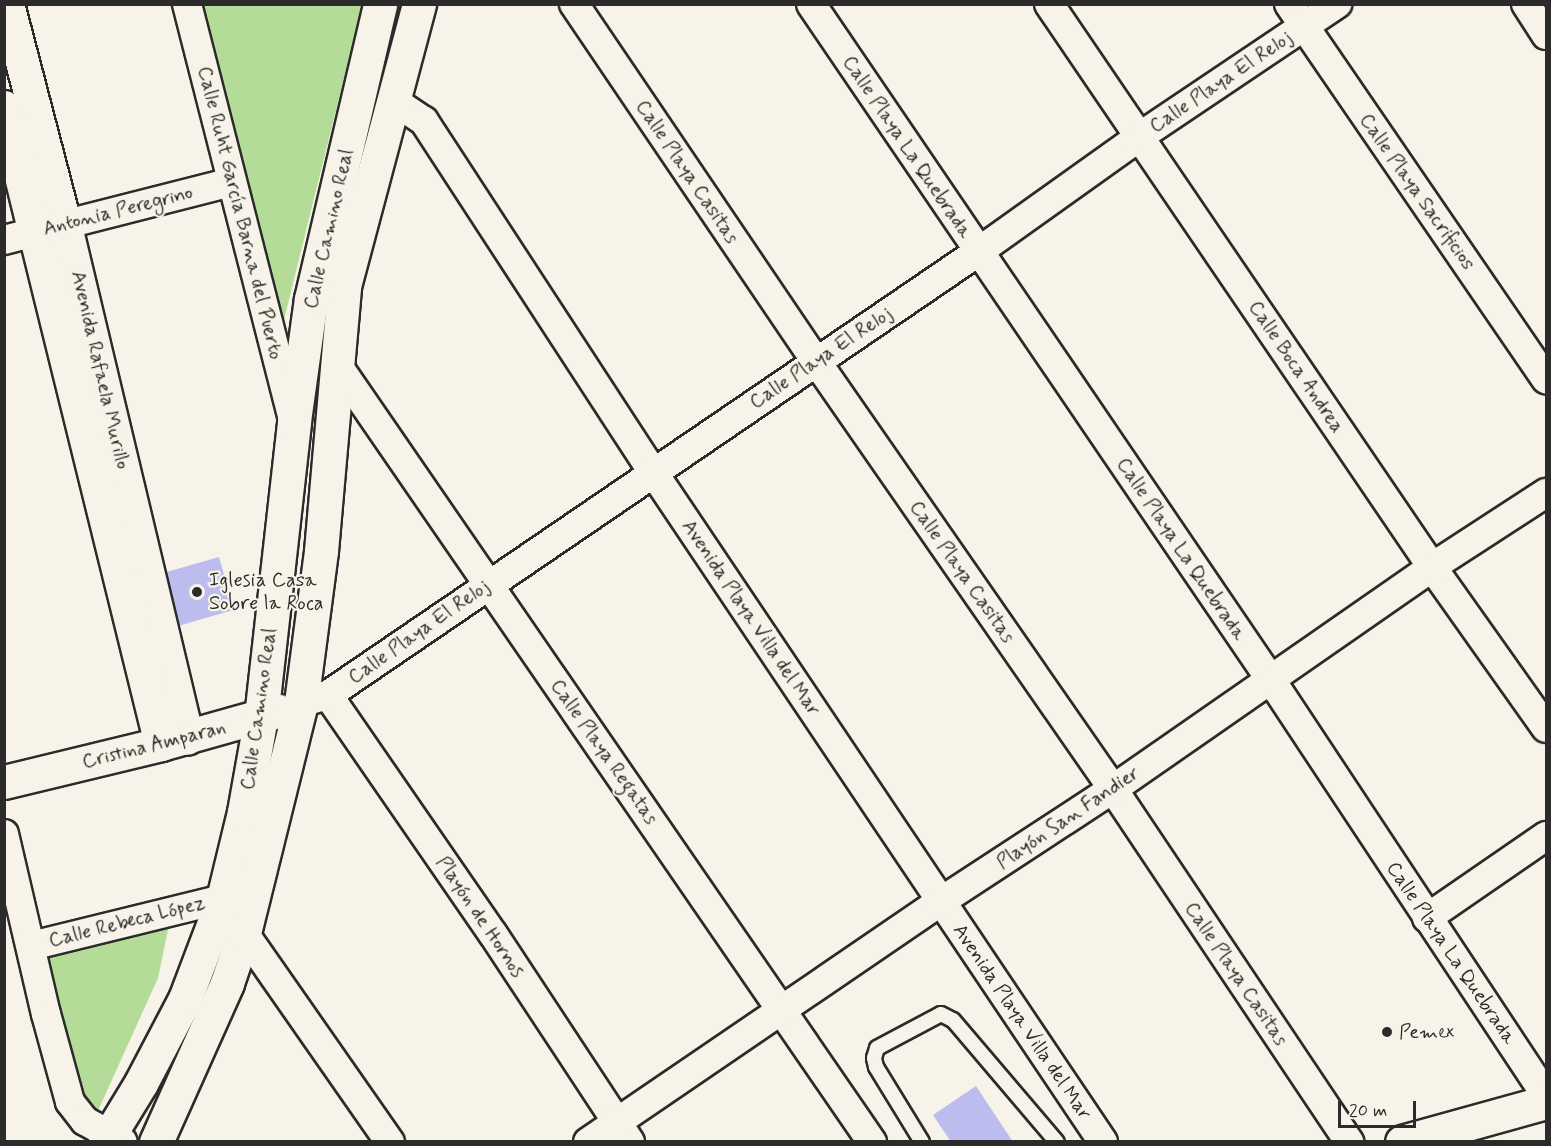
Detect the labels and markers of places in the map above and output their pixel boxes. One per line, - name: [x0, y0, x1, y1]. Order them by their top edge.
- place label: Iglesia Casa Sobre la Roca: [209, 568, 324, 615]
- marker: Iglesia Casa Sobre la Roca: [190, 585, 204, 599]
- place label: Pemex: [1399, 1020, 1454, 1044]
- marker: Pemex: [1380, 1025, 1394, 1039]

